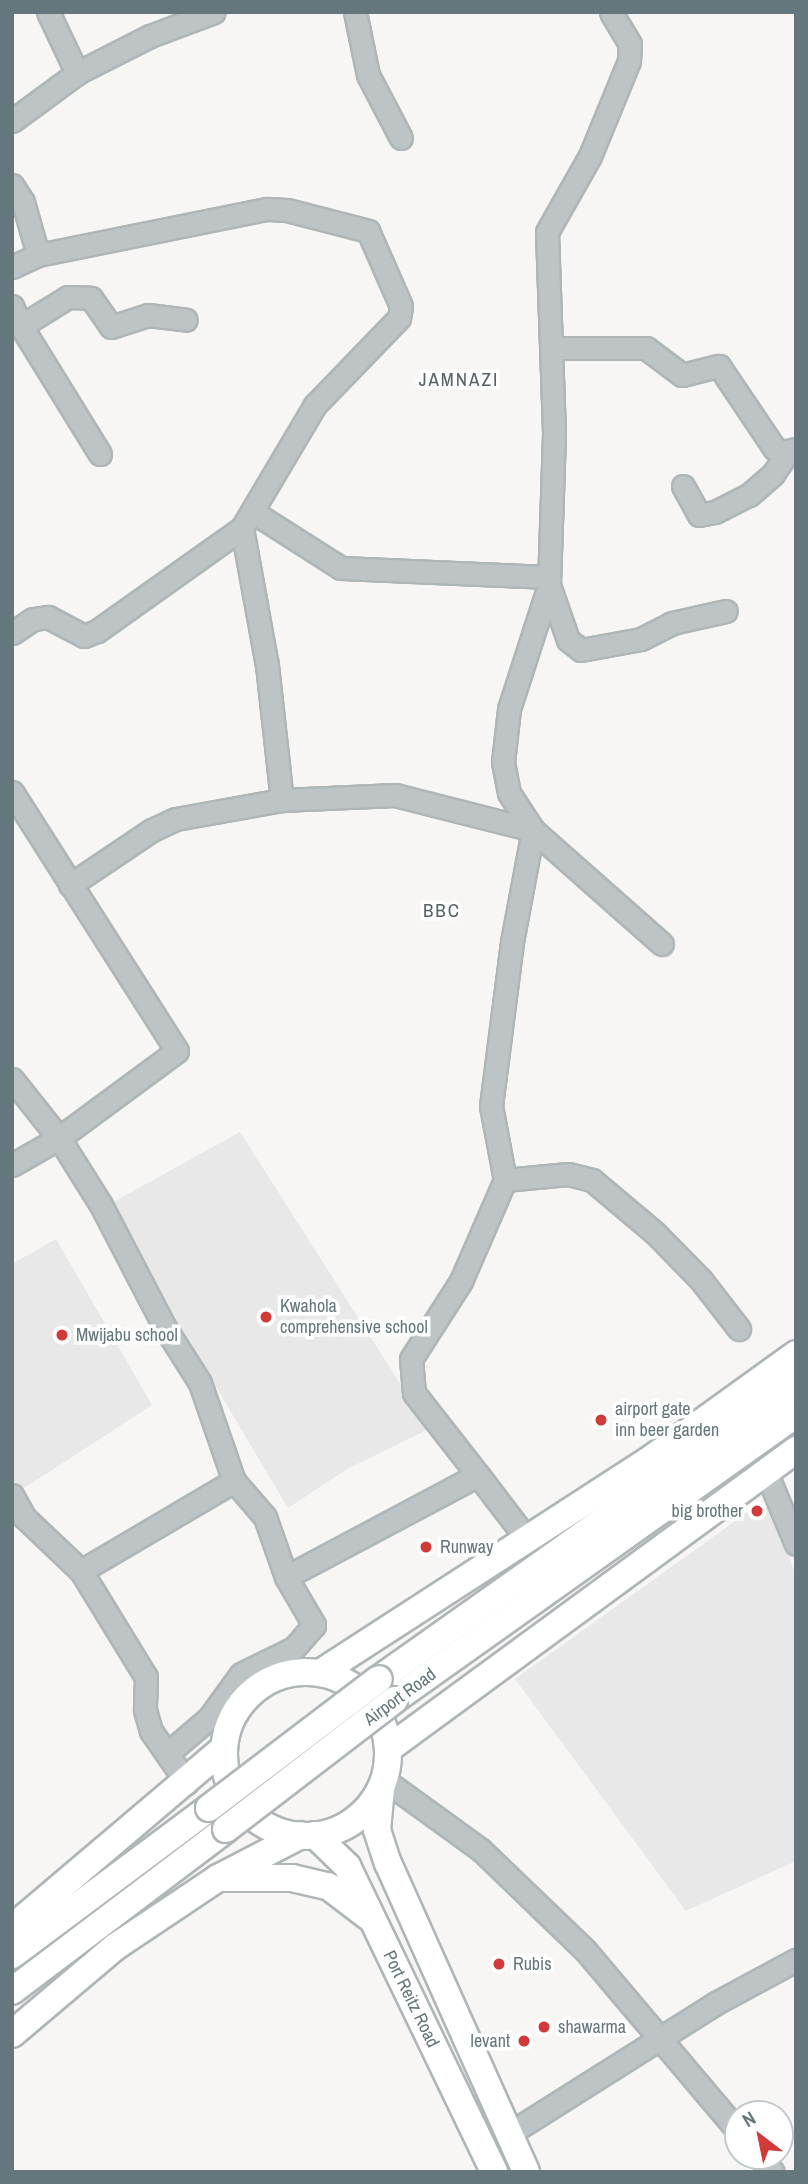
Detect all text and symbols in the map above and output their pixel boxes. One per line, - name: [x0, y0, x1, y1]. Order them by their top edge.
- district label: JAMNAZI: [420, 369, 498, 391]
- district label: BBC: [423, 900, 461, 922]
- place label: Kwahola comprehensive school: [280, 1296, 428, 1338]
- marker: Kwahola comprehensive school: [258, 1309, 274, 1325]
- place label: Mwijabu school: [76, 1324, 178, 1346]
- marker: Mwijabu school: [54, 1327, 70, 1343]
- place label: airport gate inn beer garden: [615, 1399, 719, 1442]
- marker: airport gate inn beer garden: [593, 1412, 609, 1428]
- place label: big brother: [672, 1500, 743, 1522]
- marker: big brother: [749, 1503, 765, 1519]
- place label: Runway: [440, 1536, 493, 1558]
- marker: Runway: [418, 1539, 434, 1555]
- street label: Airport Road: [360, 1664, 440, 1730]
- street label: Port Reitz Road: [378, 1947, 444, 2051]
- place label: Rubis: [513, 1953, 552, 1975]
- marker: Rubis: [491, 1956, 507, 1972]
- place label: shawarma: [558, 2016, 626, 2038]
- marker: shawarma: [536, 2019, 552, 2035]
- place label: levant: [471, 2030, 510, 2052]
- marker: levant: [516, 2033, 532, 2049]
- north arrow: [724, 2100, 794, 2170]
- text: N: [737, 2105, 761, 2133]

